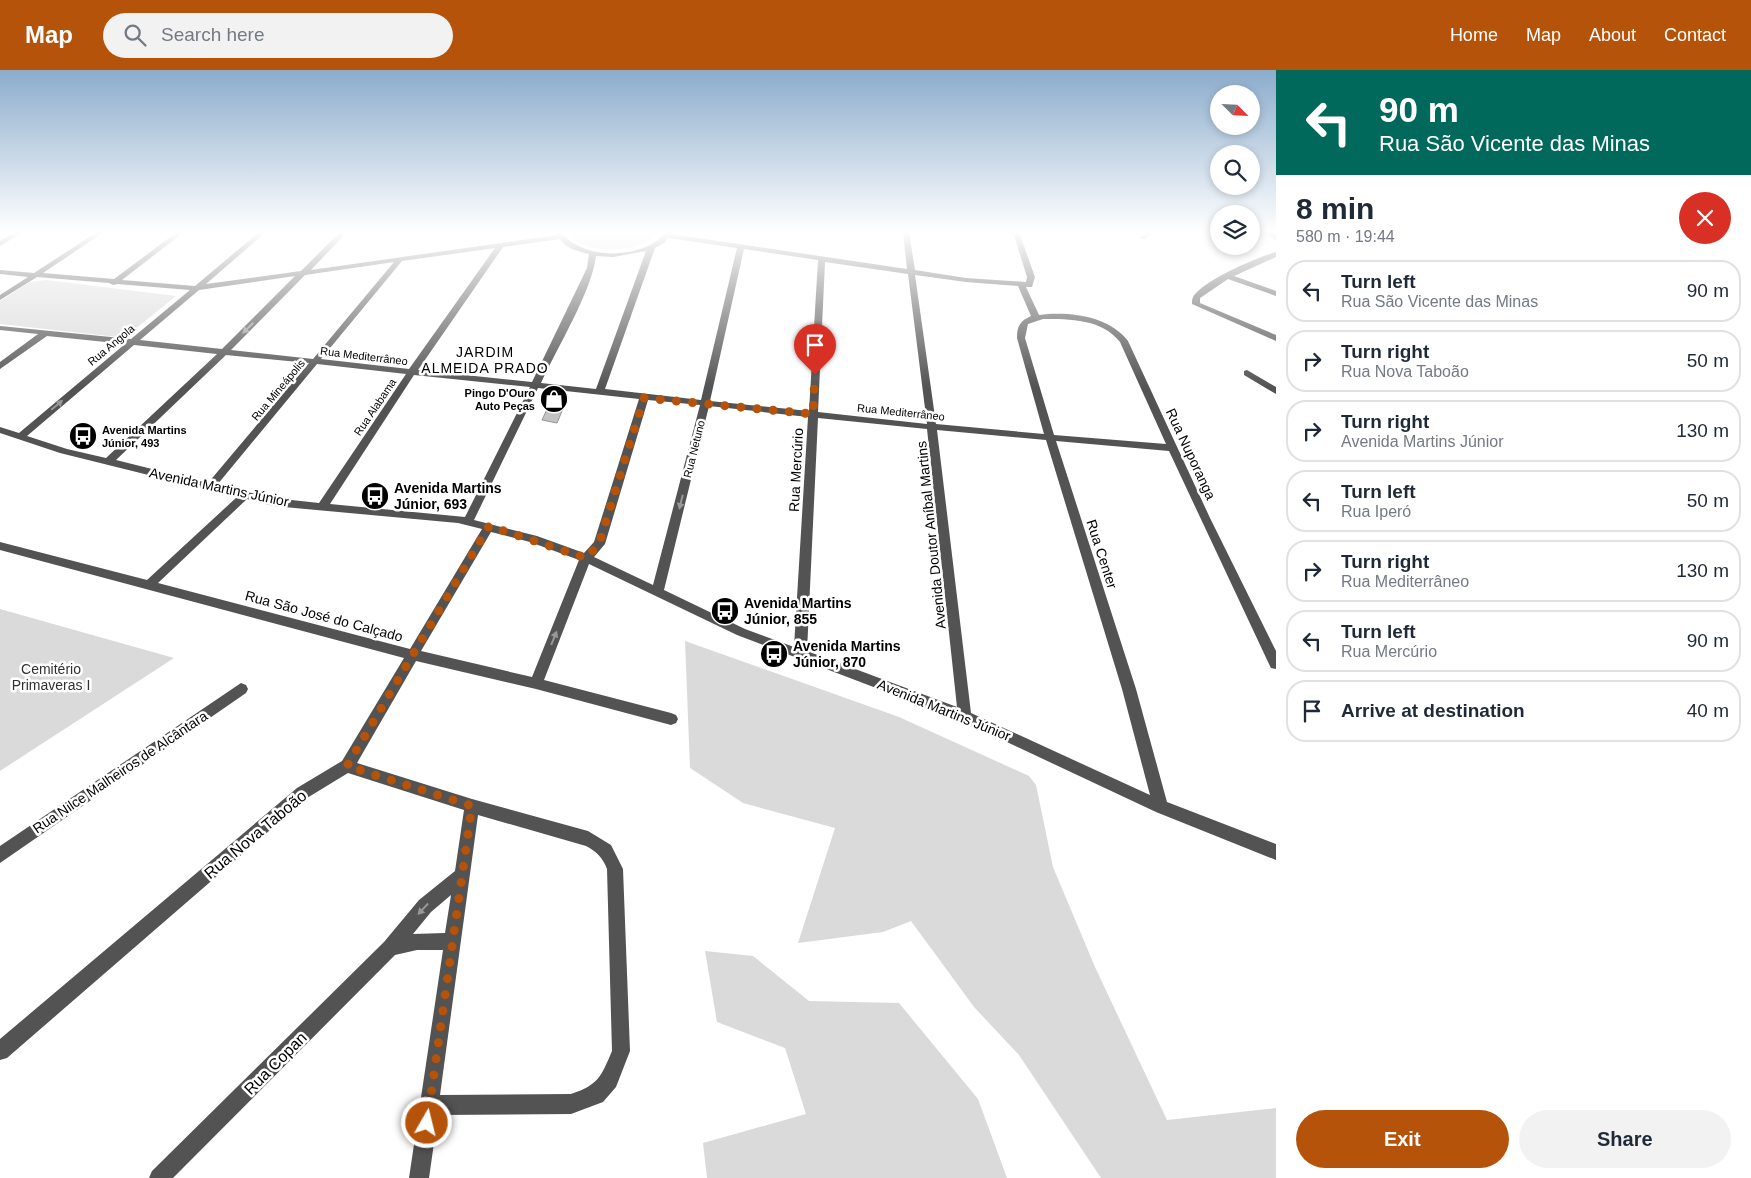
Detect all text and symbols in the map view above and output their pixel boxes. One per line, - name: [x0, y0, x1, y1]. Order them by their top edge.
- search box: [103, 13, 453, 58]
- text: Map: [25, 21, 73, 48]
- icon: search: [121, 21, 149, 49]
- text: Search here: [161, 24, 265, 45]
- text: Home: [1450, 25, 1498, 45]
- text: Map: [1526, 25, 1561, 45]
- text: About: [1589, 25, 1636, 45]
- text: Contact: [1664, 25, 1726, 45]
- north arrow: [1210, 85, 1260, 135]
- map controls: [1210, 85, 1260, 255]
- icon: left: [1296, 90, 1361, 155]
- text: 90 m: [1379, 90, 1459, 129]
- text: Rua São Vicente das Minas: [1379, 131, 1650, 156]
- button: search: [1210, 145, 1260, 195]
- text: 8 min: [1296, 192, 1374, 225]
- button: close: [1679, 192, 1731, 244]
- button: layers: [1210, 205, 1260, 255]
- text: 580 m · 19:44: [1296, 228, 1395, 245]
- text: Turn left: [1341, 271, 1416, 292]
- icon: left: [1298, 277, 1326, 305]
- text: 90 m: [1687, 280, 1729, 301]
- text: Rua São Vicente das Minas: [1341, 293, 1538, 310]
- street label: Rua Angola: [85, 322, 137, 368]
- one-way arrow: [243, 322, 255, 334]
- pin: [794, 324, 836, 375]
- icon: arrive: [801, 331, 829, 359]
- text: Turn right: [1341, 341, 1429, 362]
- district label: JARDIM ALMEIDA PRADO: [421, 344, 549, 376]
- street label: Rua Mediterrâneo: [320, 345, 408, 367]
- icon: right: [1298, 347, 1326, 375]
- text: 50 m: [1687, 350, 1729, 371]
- street label: Rua Mineápolis: [249, 357, 307, 423]
- text: Rua Nova Taboão: [1341, 363, 1469, 380]
- street label: Rua Alabama: [352, 376, 399, 438]
- shop icon: Pingo D'Ouro Auto Peças: [539, 384, 569, 414]
- place label: Pingo D'Ouro Auto Peças: [465, 387, 535, 412]
- one-way arrow: [50, 400, 63, 411]
- street label: Rua Mediterrâneo: [857, 401, 945, 423]
- street label: Rua Nuporanga: [1163, 406, 1219, 502]
- text: Turn right: [1341, 411, 1429, 432]
- icon: right: [1298, 417, 1326, 445]
- street label: Rua Netuno: [681, 419, 707, 479]
- text: 130 m: [1676, 420, 1729, 441]
- bus stop icon: Avenida Martins Júnior, 493: [68, 421, 98, 451]
- place label: Avenida Martins Júnior, 493: [102, 424, 187, 449]
- street label: Rua Mercúrio: [786, 427, 806, 512]
- text: Avenida Martins Júnior: [1341, 433, 1503, 450]
- street label: Avenida Doutor Aníbal Martins: [913, 440, 949, 630]
- street label: Avenida Martins Júnior: [148, 464, 291, 510]
- place label: Avenida Martins Júnior, 693: [394, 480, 502, 512]
- bus stop icon: Avenida Martins Júnior, 693: [360, 481, 390, 511]
- text: Turn left: [1341, 481, 1416, 502]
- icon: left: [1298, 487, 1326, 515]
- text: 50 m: [1687, 490, 1729, 511]
- one-way arrow: [677, 495, 685, 510]
- text: Rua Iperó: [1341, 503, 1411, 520]
- street label: Rua Center: [1083, 517, 1121, 591]
- text: Turn right: [1341, 551, 1429, 572]
- icon: right: [1298, 557, 1326, 585]
- text: 130 m: [1676, 560, 1729, 581]
- text: Rua Mediterrâneo: [1341, 573, 1469, 590]
- street label: Rua São José do Calçado: [243, 587, 405, 645]
- place label: Avenida Martins Júnior, 855: [744, 595, 852, 627]
- bus stop icon: Avenida Martins Júnior, 855: [710, 596, 740, 626]
- text: Turn left: [1341, 621, 1416, 642]
- icon: left: [1298, 627, 1326, 655]
- one-way arrow: [550, 630, 558, 645]
- text: 90 m: [1687, 630, 1729, 651]
- place label: Avenida Martins Júnior, 870: [793, 638, 901, 670]
- bus stop icon: Avenida Martins Júnior, 870: [759, 639, 789, 669]
- text: Rua Mercúrio: [1341, 643, 1437, 660]
- park label: Cemitério Primaveras I: [12, 661, 90, 693]
- street label: Avenida Martins Júnior: [875, 676, 1013, 744]
- icon: arrive: [1298, 697, 1326, 725]
- text: Arrive at destination: [1341, 700, 1525, 721]
- text: 40 m: [1687, 700, 1729, 721]
- street label: Rua Nilce Malheiros de Alcântara: [30, 707, 210, 837]
- street label: Rua Nova Taboão: [201, 787, 310, 882]
- one-way arrow: [417, 903, 429, 915]
- street label: Rua Copan: [241, 1029, 310, 1098]
- position arrow: [400, 1096, 452, 1148]
- button: Exit: [1296, 1110, 1509, 1168]
- button: Share: [1519, 1110, 1731, 1168]

